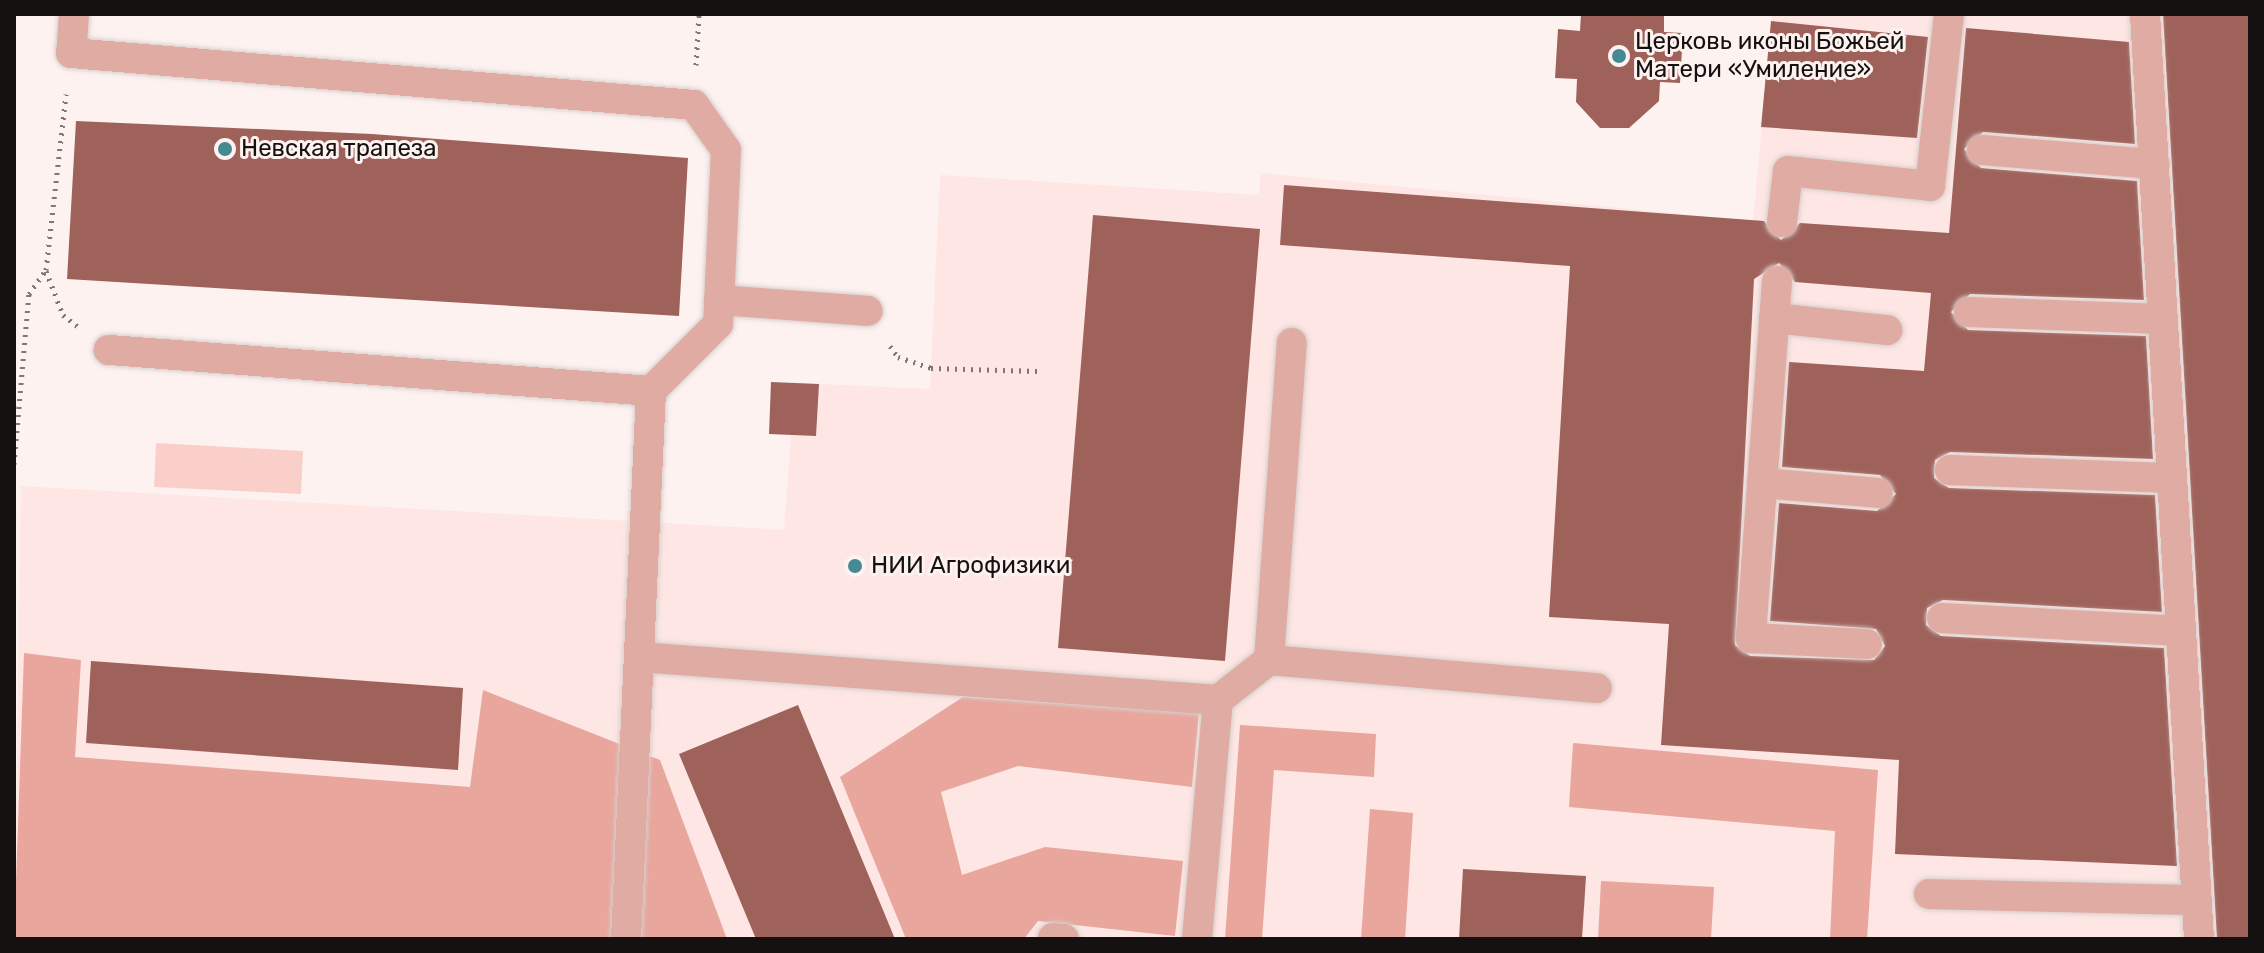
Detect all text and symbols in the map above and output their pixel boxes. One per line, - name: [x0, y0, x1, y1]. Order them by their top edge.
- place label: Церковь иконы Божьей Матери «Умиление»: [1635, 28, 1904, 84]
- marker: Церковь иконы Божьей Матери «Умиление»: [1610, 47, 1628, 65]
- place label: Невская трапеза: [241, 135, 436, 163]
- marker: Невская трапеза: [216, 140, 234, 158]
- place label: НИИ Агрофизики: [871, 552, 1070, 580]
- marker: НИИ Агрофизики: [846, 557, 864, 575]

